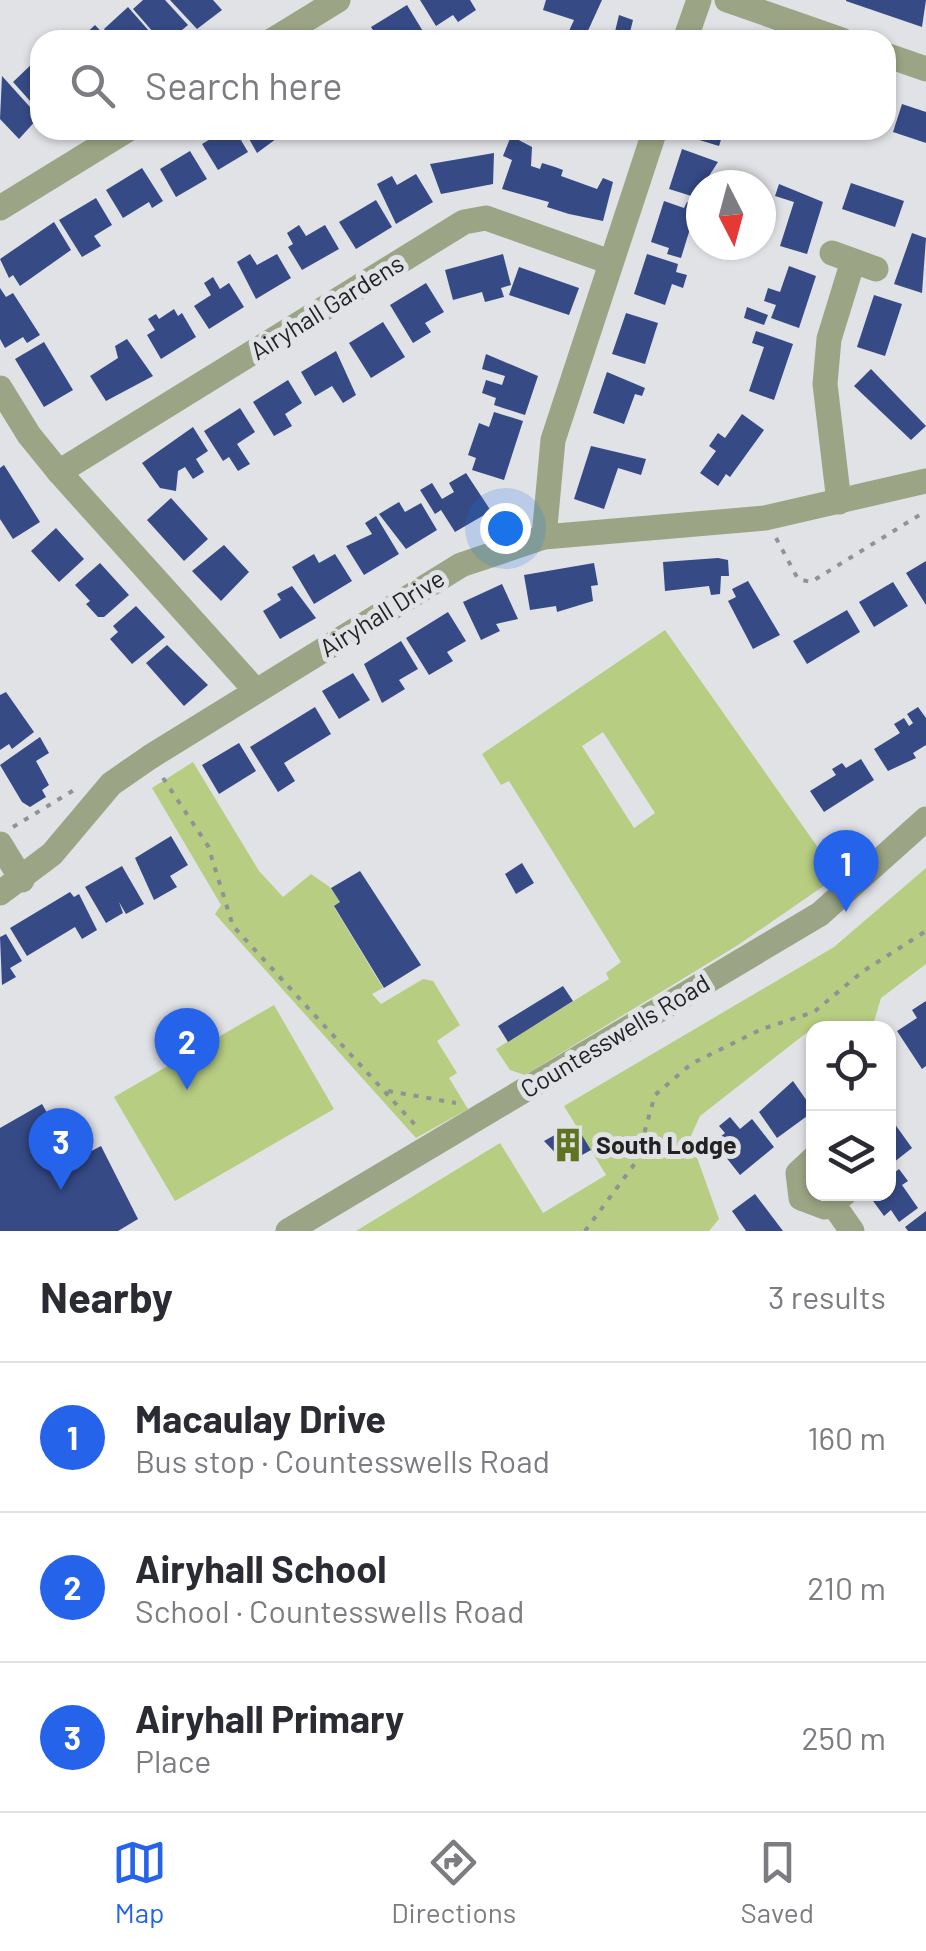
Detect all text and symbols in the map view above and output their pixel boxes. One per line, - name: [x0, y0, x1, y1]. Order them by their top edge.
- search box: [30, 30, 896, 140]
- icon: search: [65, 58, 120, 113]
- text: Search here: [145, 62, 343, 108]
- north arrow: [686, 170, 776, 260]
- street label: Airyhall Gardens: [244, 247, 409, 365]
- your location: [480, 503, 531, 554]
- street label: Airyhall Drive: [314, 562, 449, 662]
- pin: 1: [814, 830, 878, 912]
- street label: Countesswells Road: [515, 967, 714, 1103]
- pin: 2: [154, 1008, 220, 1090]
- map controls: [806, 1021, 896, 1201]
- button: locate: [806, 1021, 896, 1111]
- pin: 3: [28, 1108, 94, 1190]
- button: layers: [806, 1111, 896, 1201]
- building icon: South Lodge: [549, 1126, 587, 1164]
- place label: South Lodge: [596, 1129, 737, 1159]
- text: Nearby: [40, 1271, 173, 1321]
- text: 3 results: [768, 1277, 886, 1315]
- text: Macaulay Drive: [135, 1395, 386, 1441]
- text: 1: [67, 1418, 78, 1456]
- text: 160 m: [807, 1418, 886, 1456]
- text: Bus stop · Countesswells Road: [135, 1441, 550, 1479]
- text: Airyhall School: [135, 1545, 387, 1591]
- text: 2: [64, 1568, 81, 1606]
- text: 210 m: [807, 1568, 886, 1606]
- text: School · Countesswells Road: [135, 1591, 524, 1629]
- text: Airyhall Primary: [135, 1695, 404, 1741]
- text: 3: [64, 1718, 81, 1756]
- text: 250 m: [801, 1718, 886, 1756]
- text: Place: [135, 1741, 211, 1779]
- tab: Map: [112, 1835, 167, 1929]
- tab: Directions: [391, 1835, 516, 1929]
- tab: Saved: [740, 1835, 814, 1929]

